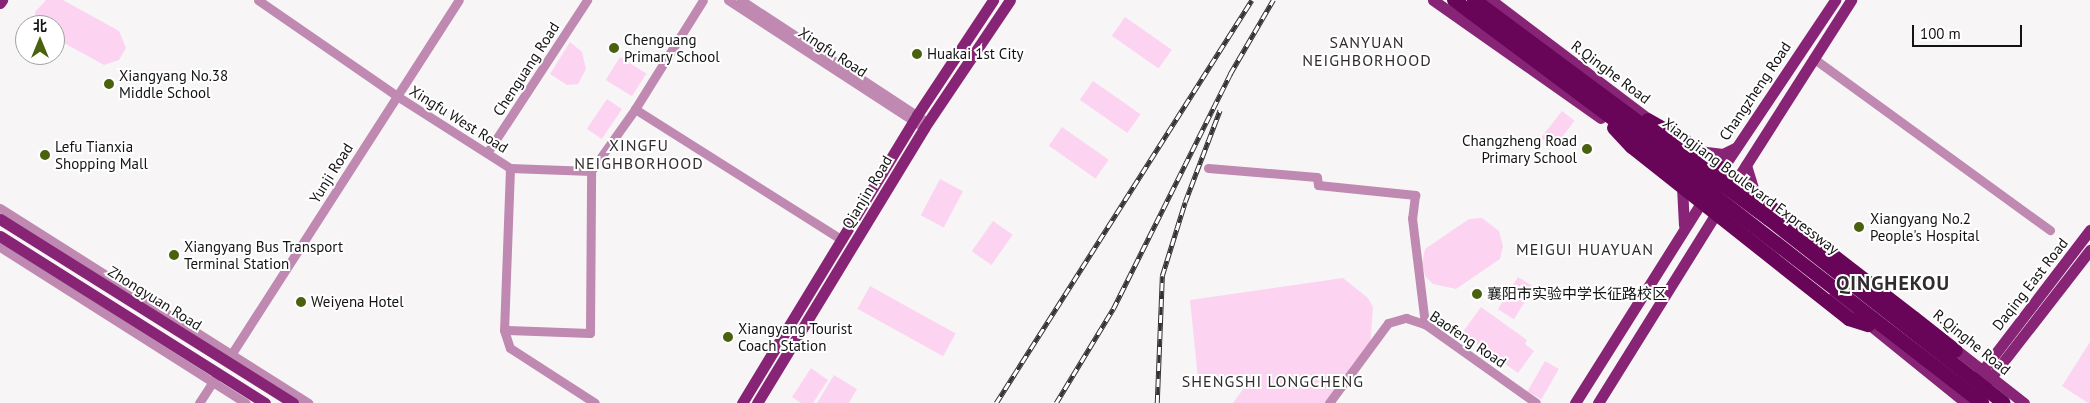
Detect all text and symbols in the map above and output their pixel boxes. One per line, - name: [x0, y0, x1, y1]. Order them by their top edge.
- north arrow: [15, 15, 65, 65]
- scale bar: [1915, 15, 2025, 47]
- text: 北: [33, 17, 47, 35]
- street label: Chenguang Road: [489, 19, 563, 119]
- street label: Xingfu Road: [795, 23, 871, 81]
- text: 100 m: [1920, 24, 1961, 43]
- place label: Chenguang Primary School: [624, 30, 720, 65]
- district label: SANYUAN NEIGHBORHOOD: [1301, 32, 1433, 70]
- street label: R.Qinghe Road: [1568, 36, 1654, 108]
- street label: Changzheng Road: [1715, 38, 1795, 144]
- marker: Chenguang Primary School: [608, 42, 620, 54]
- place label: Huakai 1st City: [927, 45, 1023, 63]
- marker: Huakai 1st City: [911, 48, 923, 60]
- place label: Xiangyang No.38 Middle School: [119, 66, 228, 101]
- marker: Xiangyang No.38 Middle School: [103, 78, 115, 90]
- street label: Xingfu West Road: [406, 81, 512, 157]
- street label: Xiangjiang Boulevard Expressway: [1659, 114, 1843, 258]
- place label: Changzheng Road Primary School: [1462, 131, 1577, 166]
- district label: XINGFU NEIGHBORHOOD: [573, 135, 705, 173]
- place label: Lefu Tianxia Shopping Mall: [55, 137, 148, 172]
- street label: Yunji Road: [306, 140, 356, 206]
- marker: Changzheng Road Primary School: [1581, 143, 1593, 155]
- marker: Lefu Tianxia Shopping Mall: [39, 149, 51, 161]
- street label: Qianjin Road: [838, 152, 896, 232]
- place label: Xiangyang No.2 People's Hospital: [1870, 209, 1979, 244]
- marker: Xiangyang No.2 People's Hospital: [1852, 220, 1866, 234]
- street label: Daqing East Road: [1988, 234, 2072, 334]
- place label: Xiangyang Bus Transport Terminal Station: [184, 237, 343, 272]
- district label: MEIGUI HUAYUAN: [1514, 239, 1656, 259]
- marker: Xiangyang Bus Transport Terminal Station: [168, 249, 180, 261]
- street label: Zhongyuan Road: [105, 262, 205, 334]
- district label: QINGHEKOU: [1835, 271, 1951, 295]
- place label: 襄阳市实验中学长征路校区: [1487, 285, 1667, 303]
- marker: 襄阳市实验中学长征路校区: [1471, 288, 1483, 300]
- place label: Weiyena Hotel: [311, 293, 404, 311]
- marker: Weiyena Hotel: [295, 296, 307, 308]
- street label: R.Qinghe Road: [1930, 305, 2014, 379]
- street label: Baofeng Road: [1426, 307, 1510, 371]
- place label: Xiangyang Tourist Coach Station: [738, 319, 853, 354]
- marker: Xiangyang Tourist Coach Station: [722, 331, 734, 343]
- district label: SHENGSHI LONGCHENG: [1180, 371, 1366, 391]

